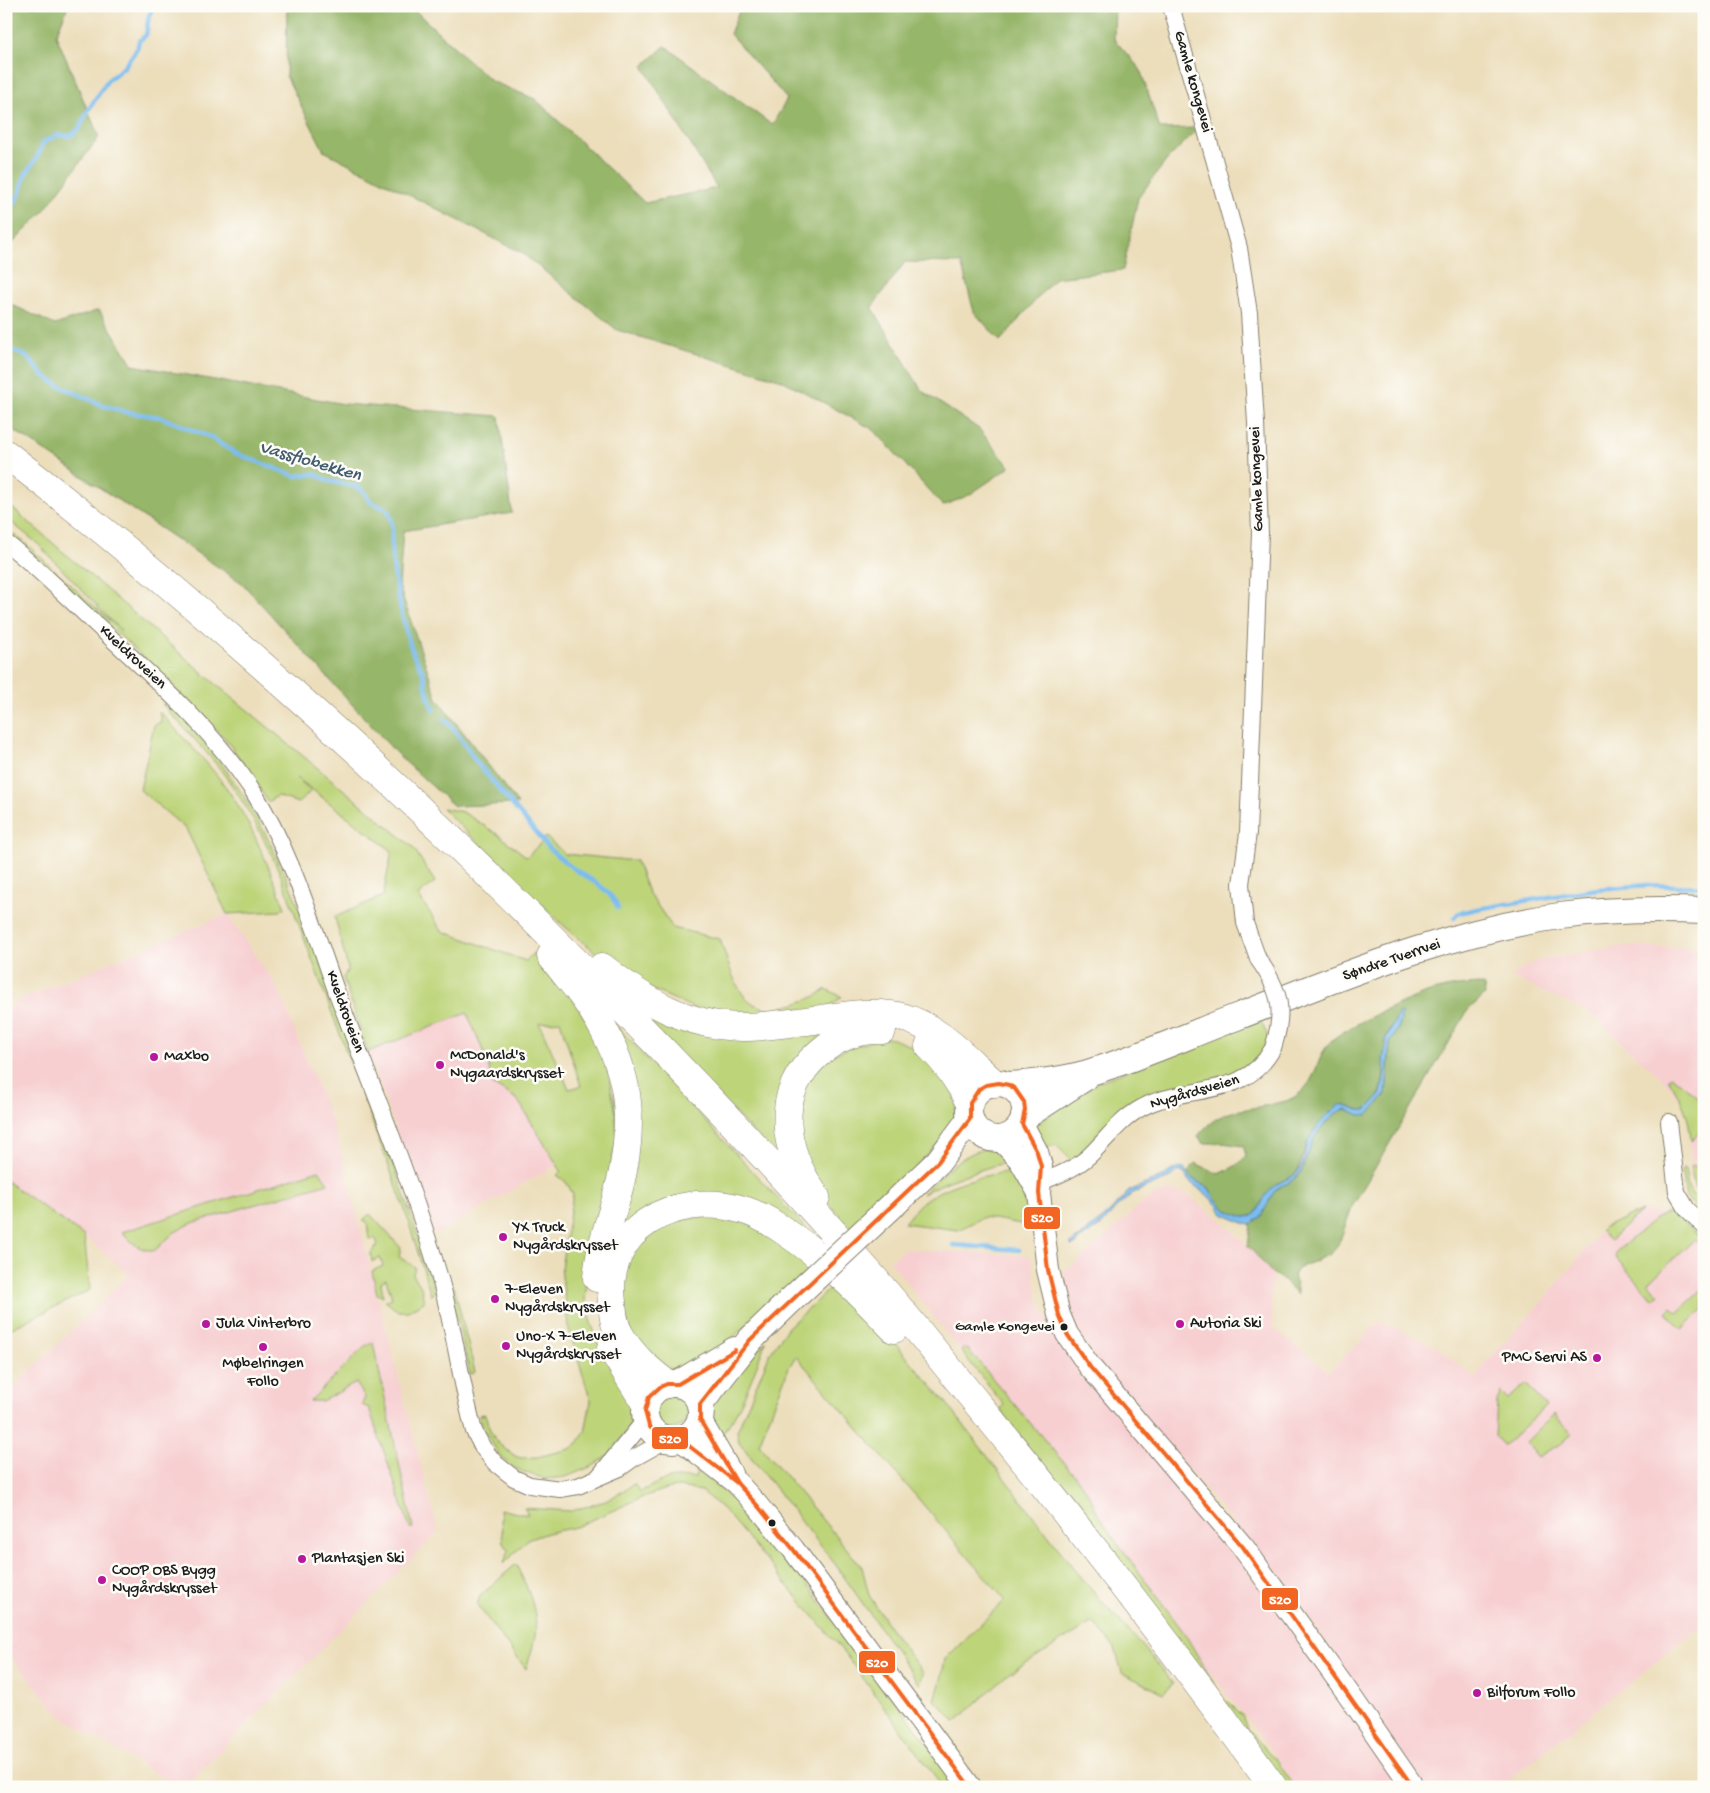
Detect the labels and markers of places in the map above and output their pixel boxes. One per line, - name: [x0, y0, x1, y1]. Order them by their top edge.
- place label: McDonald's Nygaardskrysset: [450, 1047, 565, 1084]
- place label: Maxbo: [164, 1048, 209, 1067]
- marker: Maxbo: [148, 1051, 160, 1063]
- marker: McDonald's Nygaardskrysset: [434, 1059, 446, 1071]
- place label: YX Truck Nygårdskrysset: [511, 1219, 619, 1256]
- marker: YX Truck Nygårdskrysset: [497, 1231, 509, 1243]
- place label: 7-Eleven Nygårdskrysset: [504, 1281, 611, 1318]
- marker: 7-Eleven Nygårdskrysset: [489, 1293, 501, 1305]
- place label: Jula Vinterbro: [216, 1315, 311, 1334]
- place label: Autoria Ski: [1190, 1315, 1262, 1334]
- marker: Jula Vinterbro: [200, 1318, 212, 1330]
- place label: Gamle Kongevei: [955, 1318, 1055, 1336]
- marker: Autoria Ski: [1174, 1318, 1186, 1330]
- marker: Gamle Kongevei: [1059, 1322, 1069, 1332]
- place label: Uno-X 7-Eleven Nygårdskrysset: [516, 1328, 622, 1365]
- marker: Uno-X 7-Eleven Nygårdskrysset: [500, 1340, 512, 1352]
- marker: Møbelringen Follo: [257, 1341, 269, 1353]
- place label: PMC Servi AS: [1501, 1349, 1588, 1368]
- marker: PMC Servi AS: [1591, 1352, 1603, 1364]
- place label: Møbelringen Follo: [222, 1355, 304, 1392]
- unlabelled marker: [767, 1518, 777, 1528]
- place label: Plantasjen Ski: [311, 1550, 404, 1569]
- marker: Plantasjen Ski: [296, 1553, 308, 1565]
- place label: COOP OBS Bygg Nygårdskrysset: [112, 1562, 218, 1599]
- marker: COOP OBS Bygg Nygårdskrysset: [96, 1574, 108, 1586]
- place label: Bilforum Follo: [1486, 1684, 1576, 1703]
- marker: Bilforum Follo: [1471, 1687, 1483, 1699]

